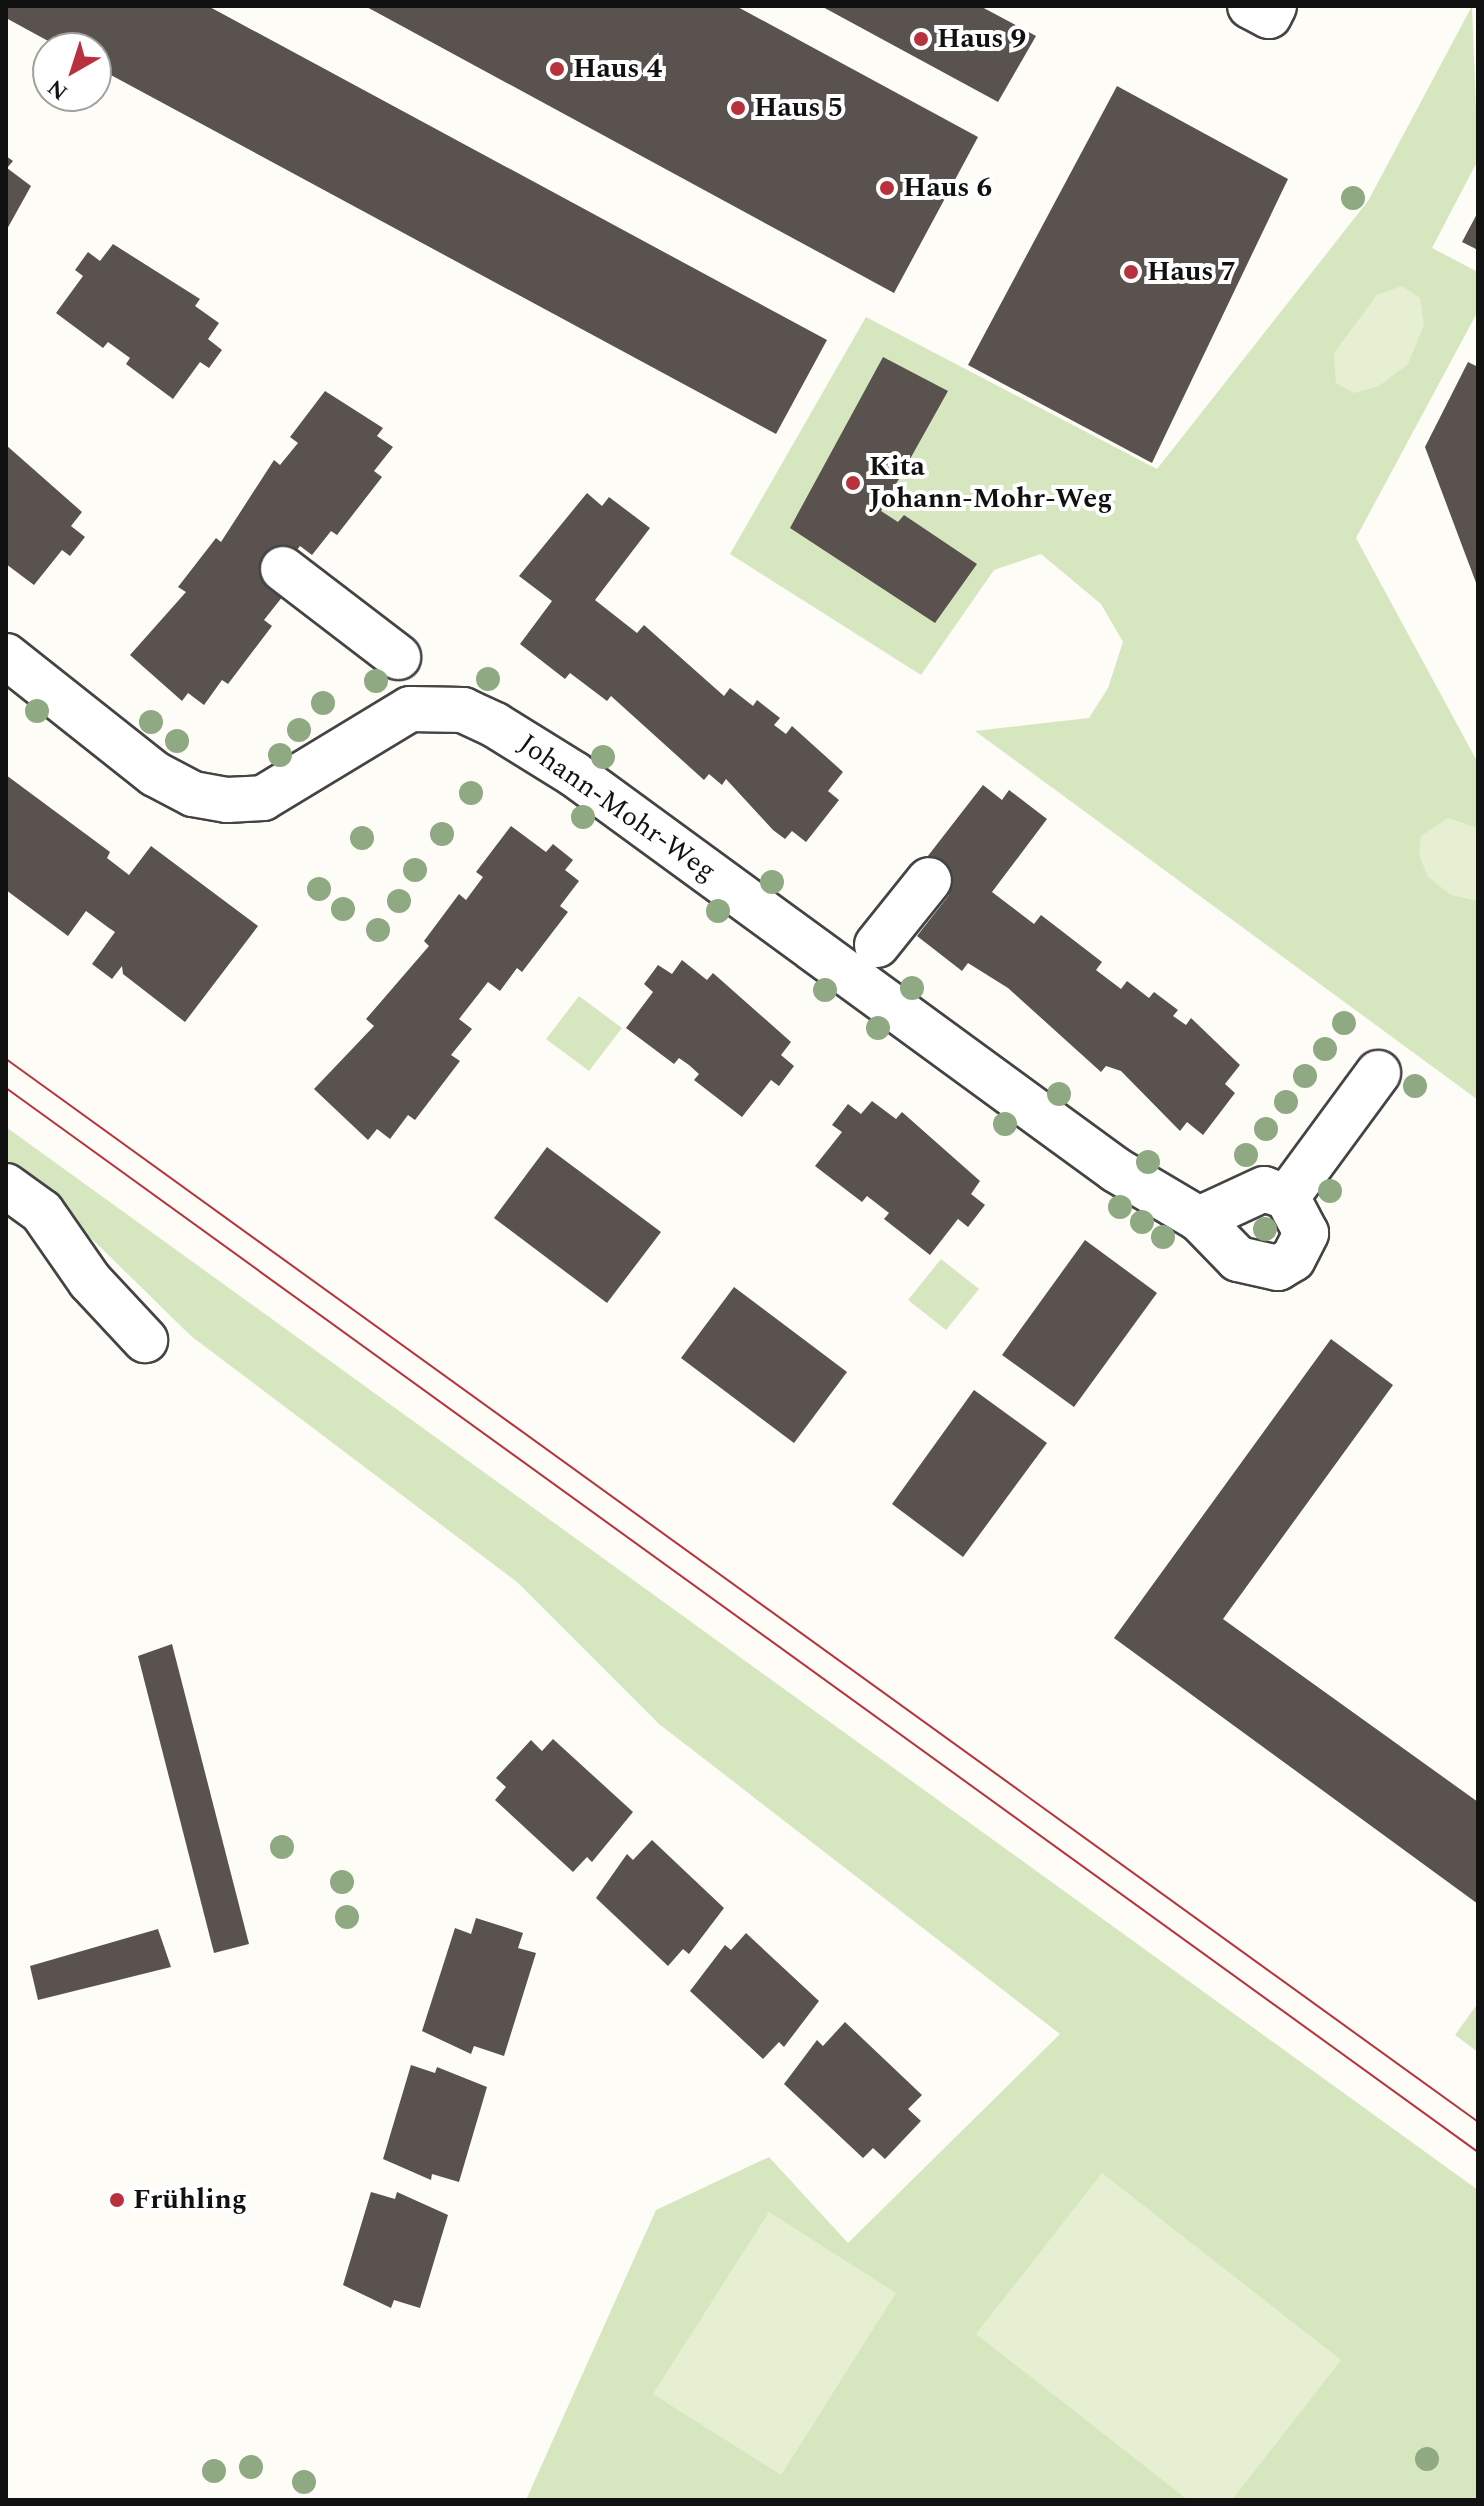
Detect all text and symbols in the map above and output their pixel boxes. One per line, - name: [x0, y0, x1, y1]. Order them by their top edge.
- place label: Haus 9: [937, 22, 1026, 56]
- marker: Haus 9: [912, 30, 930, 48]
- north arrow: [32, 32, 112, 112]
- place label: Haus 4: [573, 52, 662, 86]
- marker: Haus 4: [548, 60, 566, 78]
- text: N: [40, 71, 75, 108]
- place label: Haus 5: [754, 91, 843, 125]
- marker: Haus 5: [729, 99, 747, 117]
- place label: Haus 6: [903, 171, 992, 205]
- marker: Haus 6: [878, 179, 896, 197]
- place label: Haus 7: [1147, 255, 1236, 289]
- marker: Haus 7: [1122, 263, 1140, 281]
- place label: Kita Johann-Mohr-Weg: [869, 450, 1112, 516]
- marker: Kita Johann-Mohr-Weg: [844, 474, 862, 492]
- street label: Johann-Mohr-Weg: [512, 727, 722, 889]
- place label: Frühling: [133, 2183, 247, 2217]
- marker: Frühling: [108, 2191, 126, 2209]

